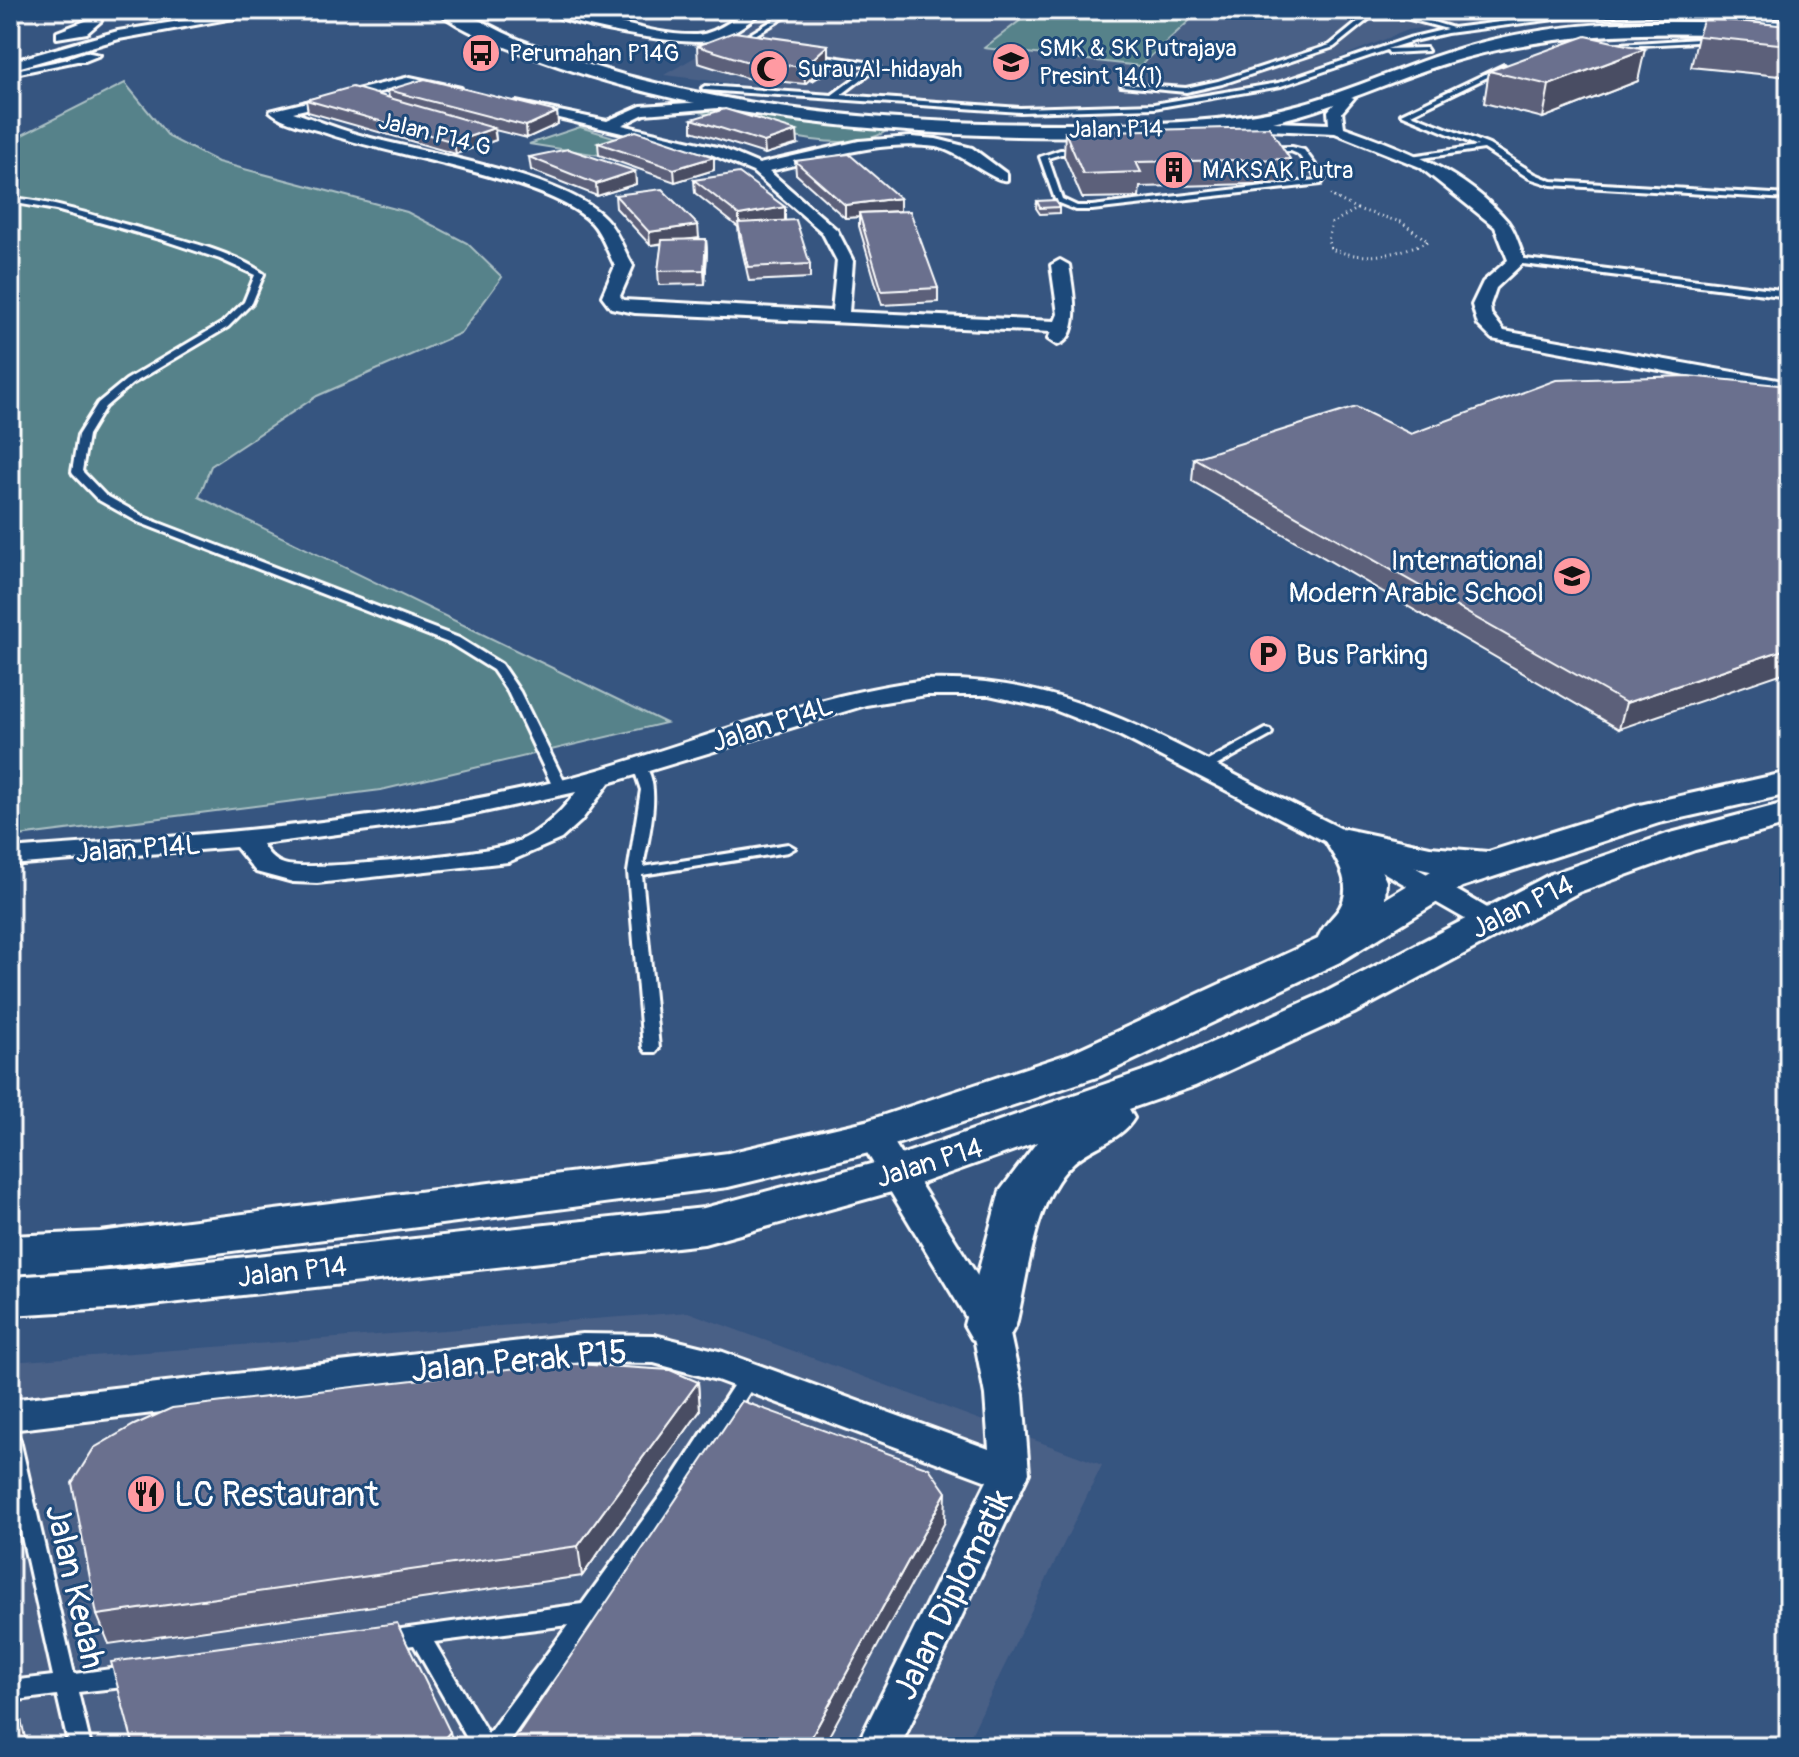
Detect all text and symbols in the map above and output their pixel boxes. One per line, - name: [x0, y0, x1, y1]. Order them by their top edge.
- bus stop icon: Perumahan P14G: [460, 32, 502, 74]
- place label: SMK & SK Putrajaya Presint 14(1): [1039, 34, 1237, 91]
- place label: Perumahan P14G: [509, 39, 679, 68]
- school or university icon: SMK & SK Putrajaya Presint 14(1): [990, 41, 1032, 83]
- mosque icon: Surau Al-hidayah: [748, 48, 790, 90]
- place label: Surau Al-hidayah: [797, 55, 962, 84]
- street label: Jalan P14 G: [375, 106, 494, 162]
- street label: Jalan P14: [1069, 114, 1163, 145]
- building icon: MAKSAK Putra: [1153, 149, 1195, 191]
- place label: MAKSAK Putra: [1202, 156, 1353, 185]
- place label: International Modern Arabic School: [1288, 544, 1544, 611]
- school or university icon: International Modern Arabic School: [1551, 555, 1593, 597]
- parking icon: Bus Parking: [1247, 633, 1289, 675]
- place label: Bus Parking: [1296, 638, 1428, 673]
- street label: Jalan P14L: [707, 688, 838, 760]
- street label: Jalan P14L: [74, 828, 202, 871]
- street label: Jalan P14: [1466, 868, 1580, 947]
- street label: Jalan P14: [872, 1131, 987, 1196]
- street label: Jalan P14: [236, 1249, 349, 1296]
- street label: Jalan Perak P15: [409, 1331, 629, 1392]
- restaurant icon: LC Restaurant: [125, 1473, 167, 1515]
- place label: LC Restaurant: [174, 1474, 379, 1517]
- street label: Jalan Diplomatik: [884, 1482, 1023, 1707]
- street label: Jalan Kedah: [35, 1500, 114, 1673]

